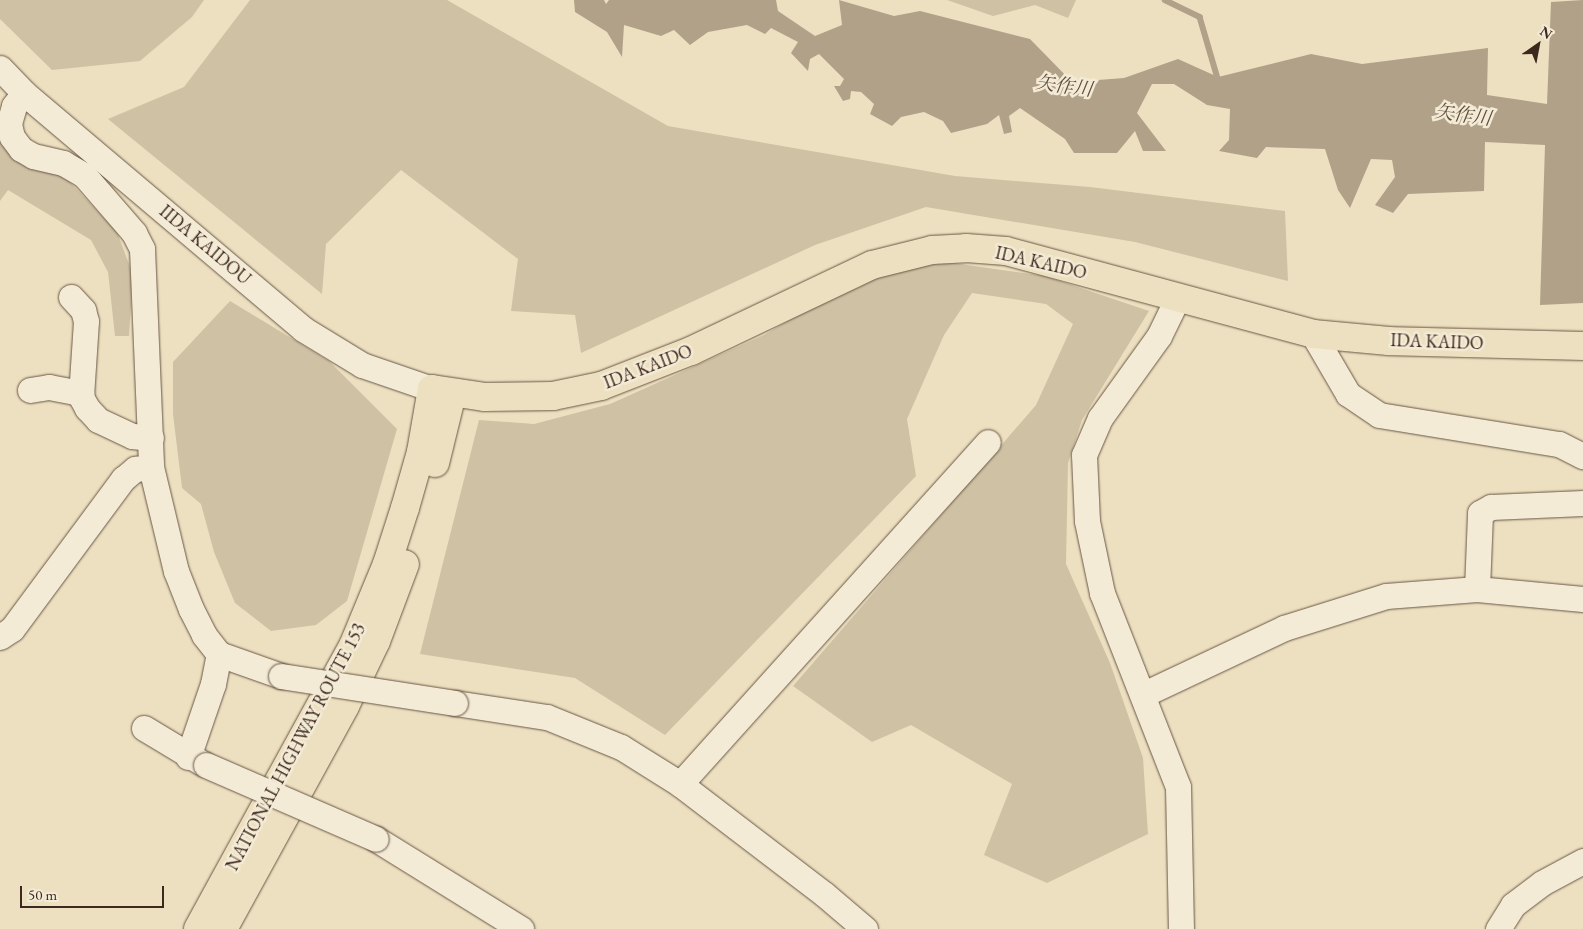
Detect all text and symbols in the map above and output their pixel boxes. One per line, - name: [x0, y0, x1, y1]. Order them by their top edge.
- north arrow: [1513, 20, 1563, 70]
- text: N: [1537, 22, 1556, 43]
- water label: 矢作川: [1034, 71, 1094, 101]
- water label: 矢作川: [1433, 100, 1493, 130]
- street label: IIDA KAIDOU: [155, 200, 255, 290]
- street label: IDA KAIDO: [993, 242, 1089, 284]
- street label: IDA KAIDO: [1390, 330, 1484, 354]
- street label: IDA KAIDO: [601, 340, 695, 394]
- street label: NATIONAL HIGHWAY ROUTE 153: [221, 620, 371, 874]
- scale bar: [22, 876, 166, 908]
- text: 50 m: [28, 885, 57, 904]

